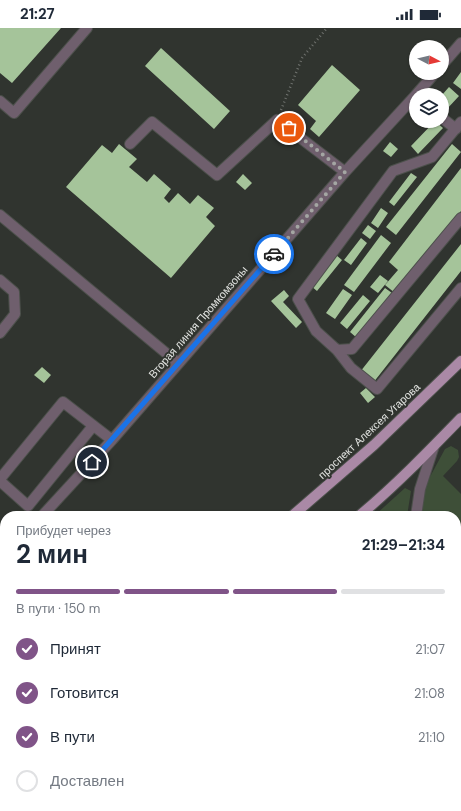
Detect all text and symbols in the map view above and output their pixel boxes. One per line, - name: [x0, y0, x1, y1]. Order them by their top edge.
- text: 21:27: [20, 4, 55, 24]
- north arrow: [409, 40, 449, 80]
- map controls: [409, 40, 449, 128]
- button: layers: [409, 88, 449, 128]
- pin: [272, 111, 306, 145]
- icon: bag: [278, 117, 300, 139]
- courier: [254, 234, 294, 274]
- icon: car: [263, 243, 285, 265]
- street label: Вторая линия Промкомзоны: [145, 263, 251, 381]
- street label: проспект Алексея Угарова: [315, 379, 424, 482]
- pin: [75, 445, 109, 479]
- icon: home: [81, 451, 103, 473]
- text: Прибудет через: [16, 522, 111, 539]
- text: 21:29–21:34: [362, 535, 445, 555]
- text: 2 мин: [16, 537, 88, 571]
- text: В пути · 150 m: [16, 600, 100, 617]
- icon: check: [16, 638, 38, 660]
- text: Принят: [50, 639, 101, 659]
- text: 21:07: [415, 641, 445, 658]
- icon: check: [16, 682, 38, 704]
- text: Готовится: [50, 683, 119, 703]
- text: 21:08: [414, 685, 445, 702]
- icon: check: [16, 726, 38, 748]
- text: В пути: [50, 727, 95, 747]
- text: 21:10: [418, 729, 445, 746]
- text: Доставлен: [50, 771, 124, 791]

